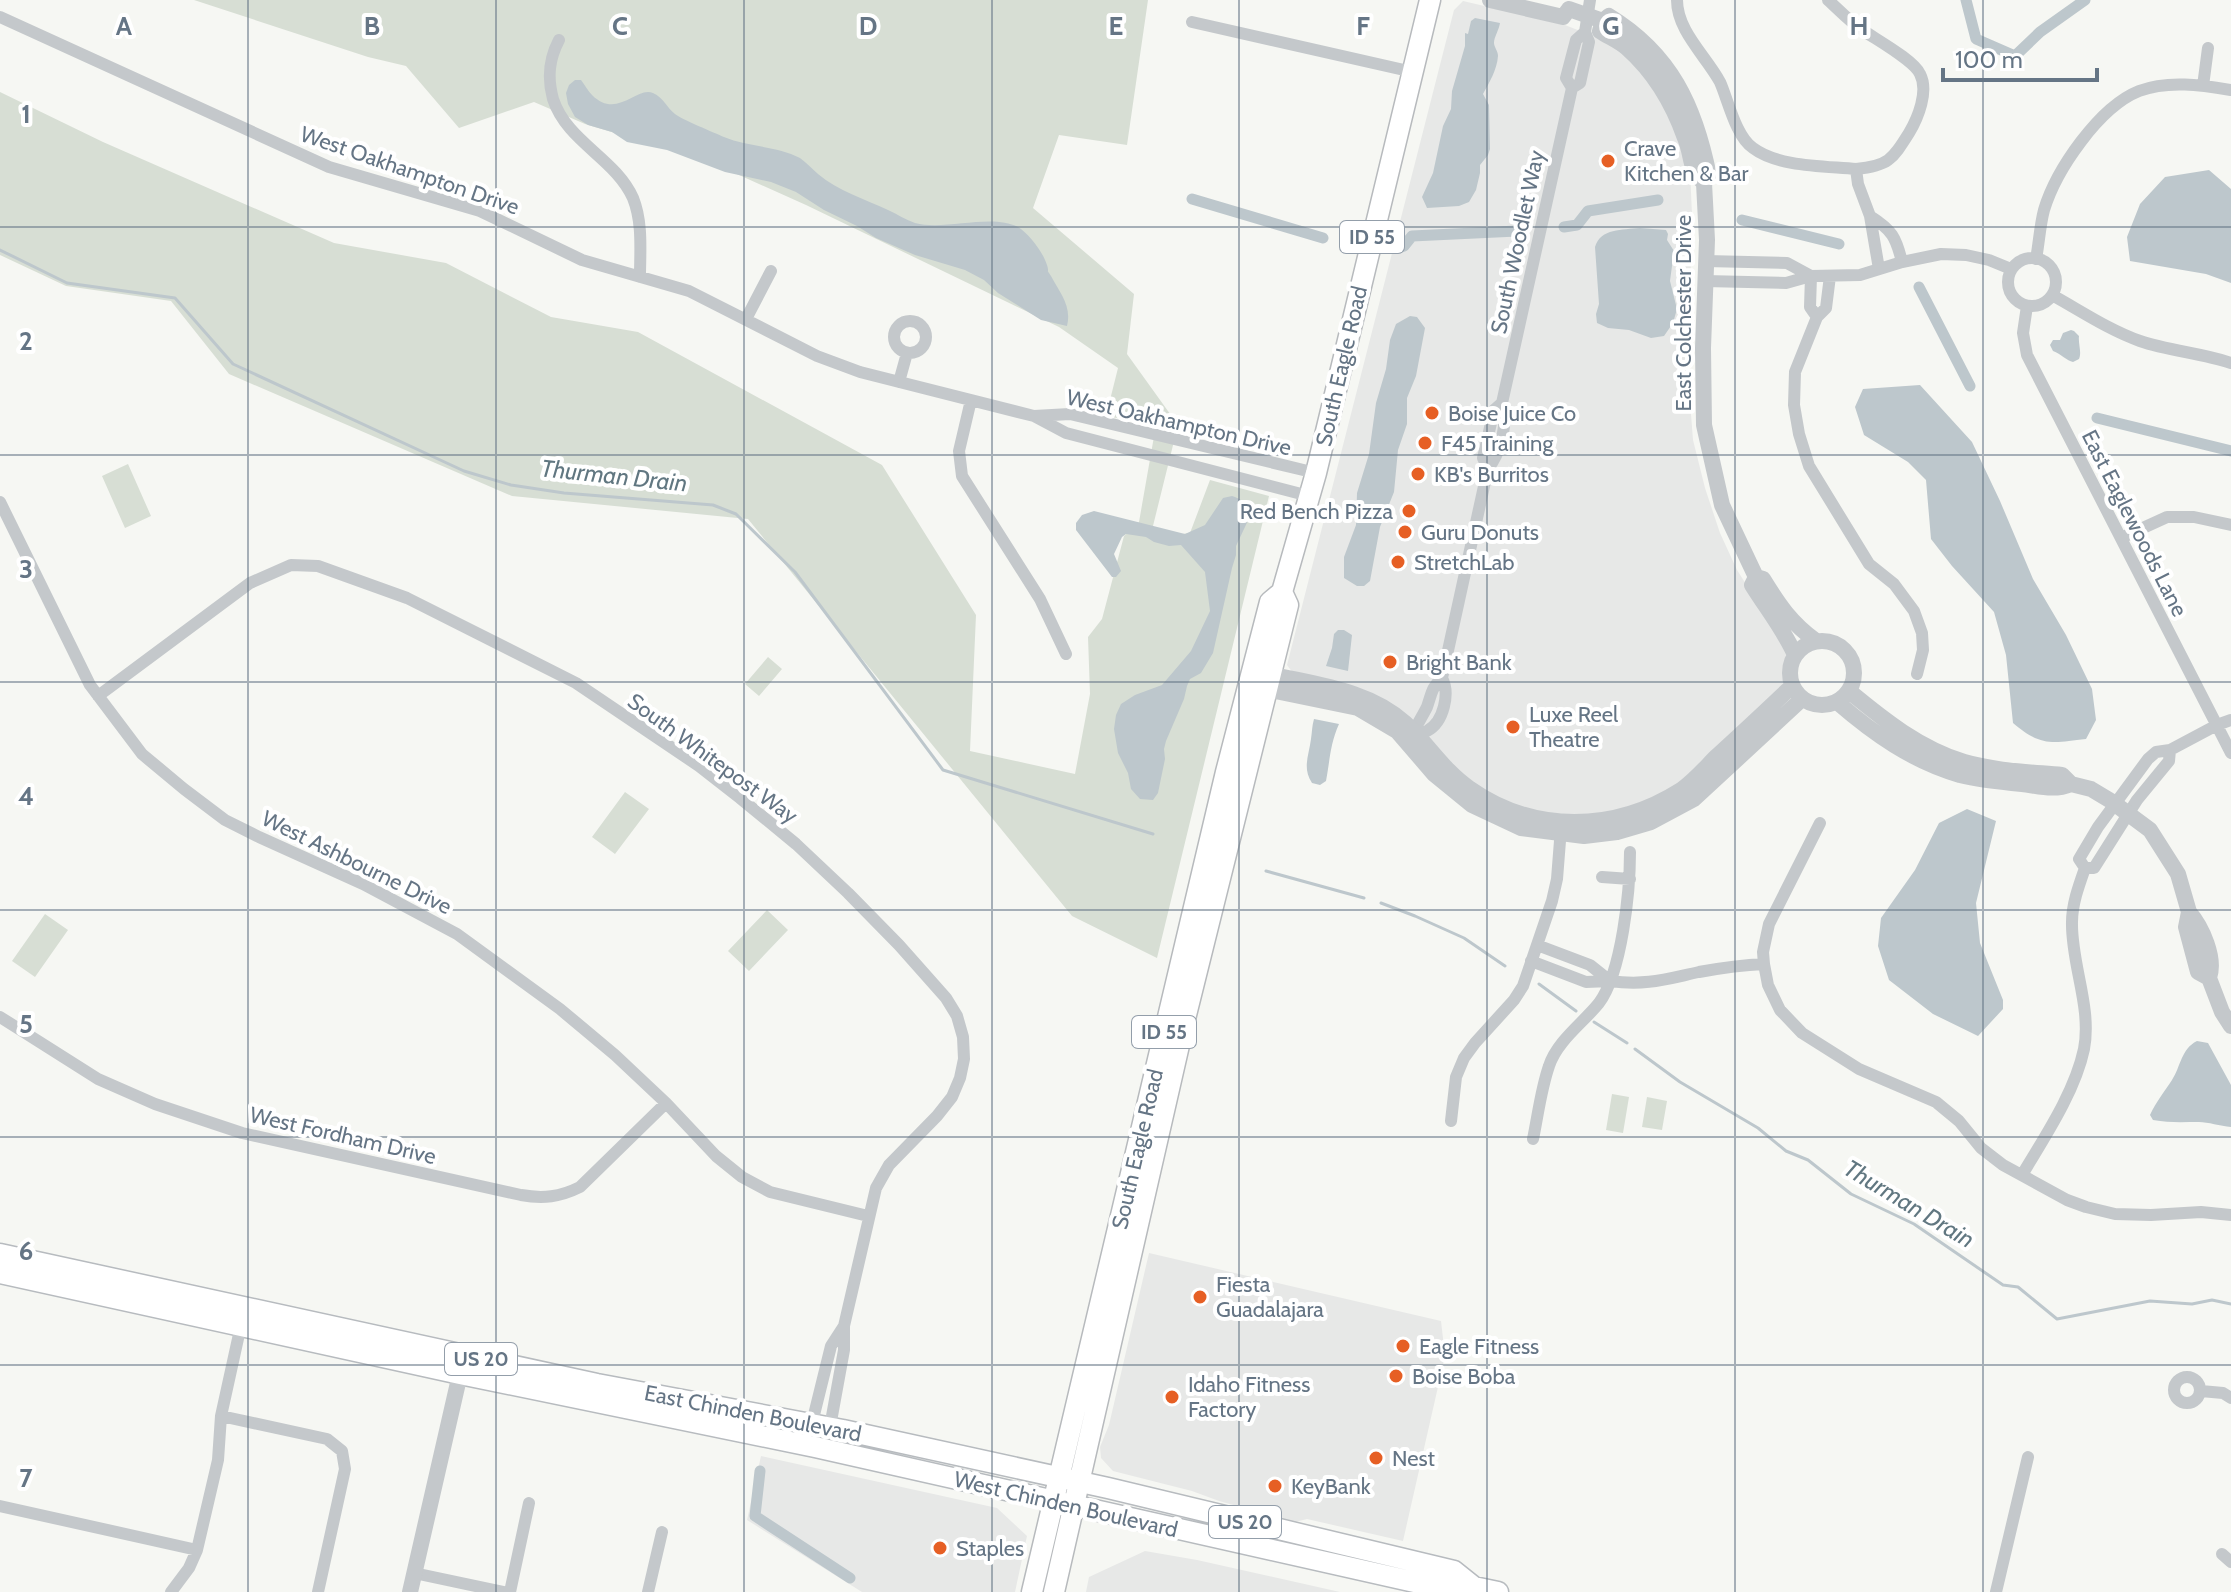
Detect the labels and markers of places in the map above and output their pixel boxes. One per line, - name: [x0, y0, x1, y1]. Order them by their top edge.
- place label: Crave Kitchen & Bar: [1624, 135, 1748, 187]
- marker: Crave Kitchen & Bar: [1599, 152, 1617, 170]
- place label: Boise Juice Co: [1448, 400, 1576, 427]
- marker: Boise Juice Co: [1423, 404, 1441, 422]
- place label: F45 Training: [1441, 430, 1554, 457]
- marker: F45 Training: [1416, 434, 1434, 452]
- place label: KB's Burritos: [1434, 461, 1549, 488]
- marker: KB's Burritos: [1409, 465, 1427, 483]
- place label: Red Bench Pizza: [1240, 498, 1393, 525]
- marker: Red Bench Pizza: [1400, 502, 1418, 520]
- place label: Guru Donuts: [1421, 519, 1539, 546]
- marker: Guru Donuts: [1396, 523, 1414, 541]
- place label: StretchLab: [1414, 549, 1515, 576]
- marker: StretchLab: [1389, 553, 1407, 571]
- place label: Bright Bank: [1406, 649, 1512, 676]
- marker: Bright Bank: [1381, 653, 1399, 671]
- place label: Luxe Reel Theatre: [1529, 701, 1619, 753]
- marker: Luxe Reel Theatre: [1504, 718, 1522, 736]
- place label: Fiesta Guadalajara: [1216, 1271, 1324, 1323]
- marker: Fiesta Guadalajara: [1191, 1288, 1209, 1306]
- place label: Eagle Fitness: [1419, 1333, 1539, 1360]
- marker: Eagle Fitness: [1394, 1337, 1412, 1355]
- place label: Boise Boba: [1412, 1363, 1516, 1390]
- marker: Boise Boba: [1387, 1367, 1405, 1385]
- place label: Idaho Fitness Factory: [1188, 1371, 1310, 1423]
- marker: Idaho Fitness Factory: [1163, 1388, 1181, 1406]
- place label: Nest: [1392, 1445, 1436, 1472]
- marker: Nest: [1367, 1449, 1385, 1467]
- place label: KeyBank: [1291, 1473, 1371, 1500]
- marker: KeyBank: [1266, 1477, 1284, 1495]
- place label: Staples: [956, 1535, 1024, 1562]
- marker: Staples: [931, 1539, 949, 1557]

